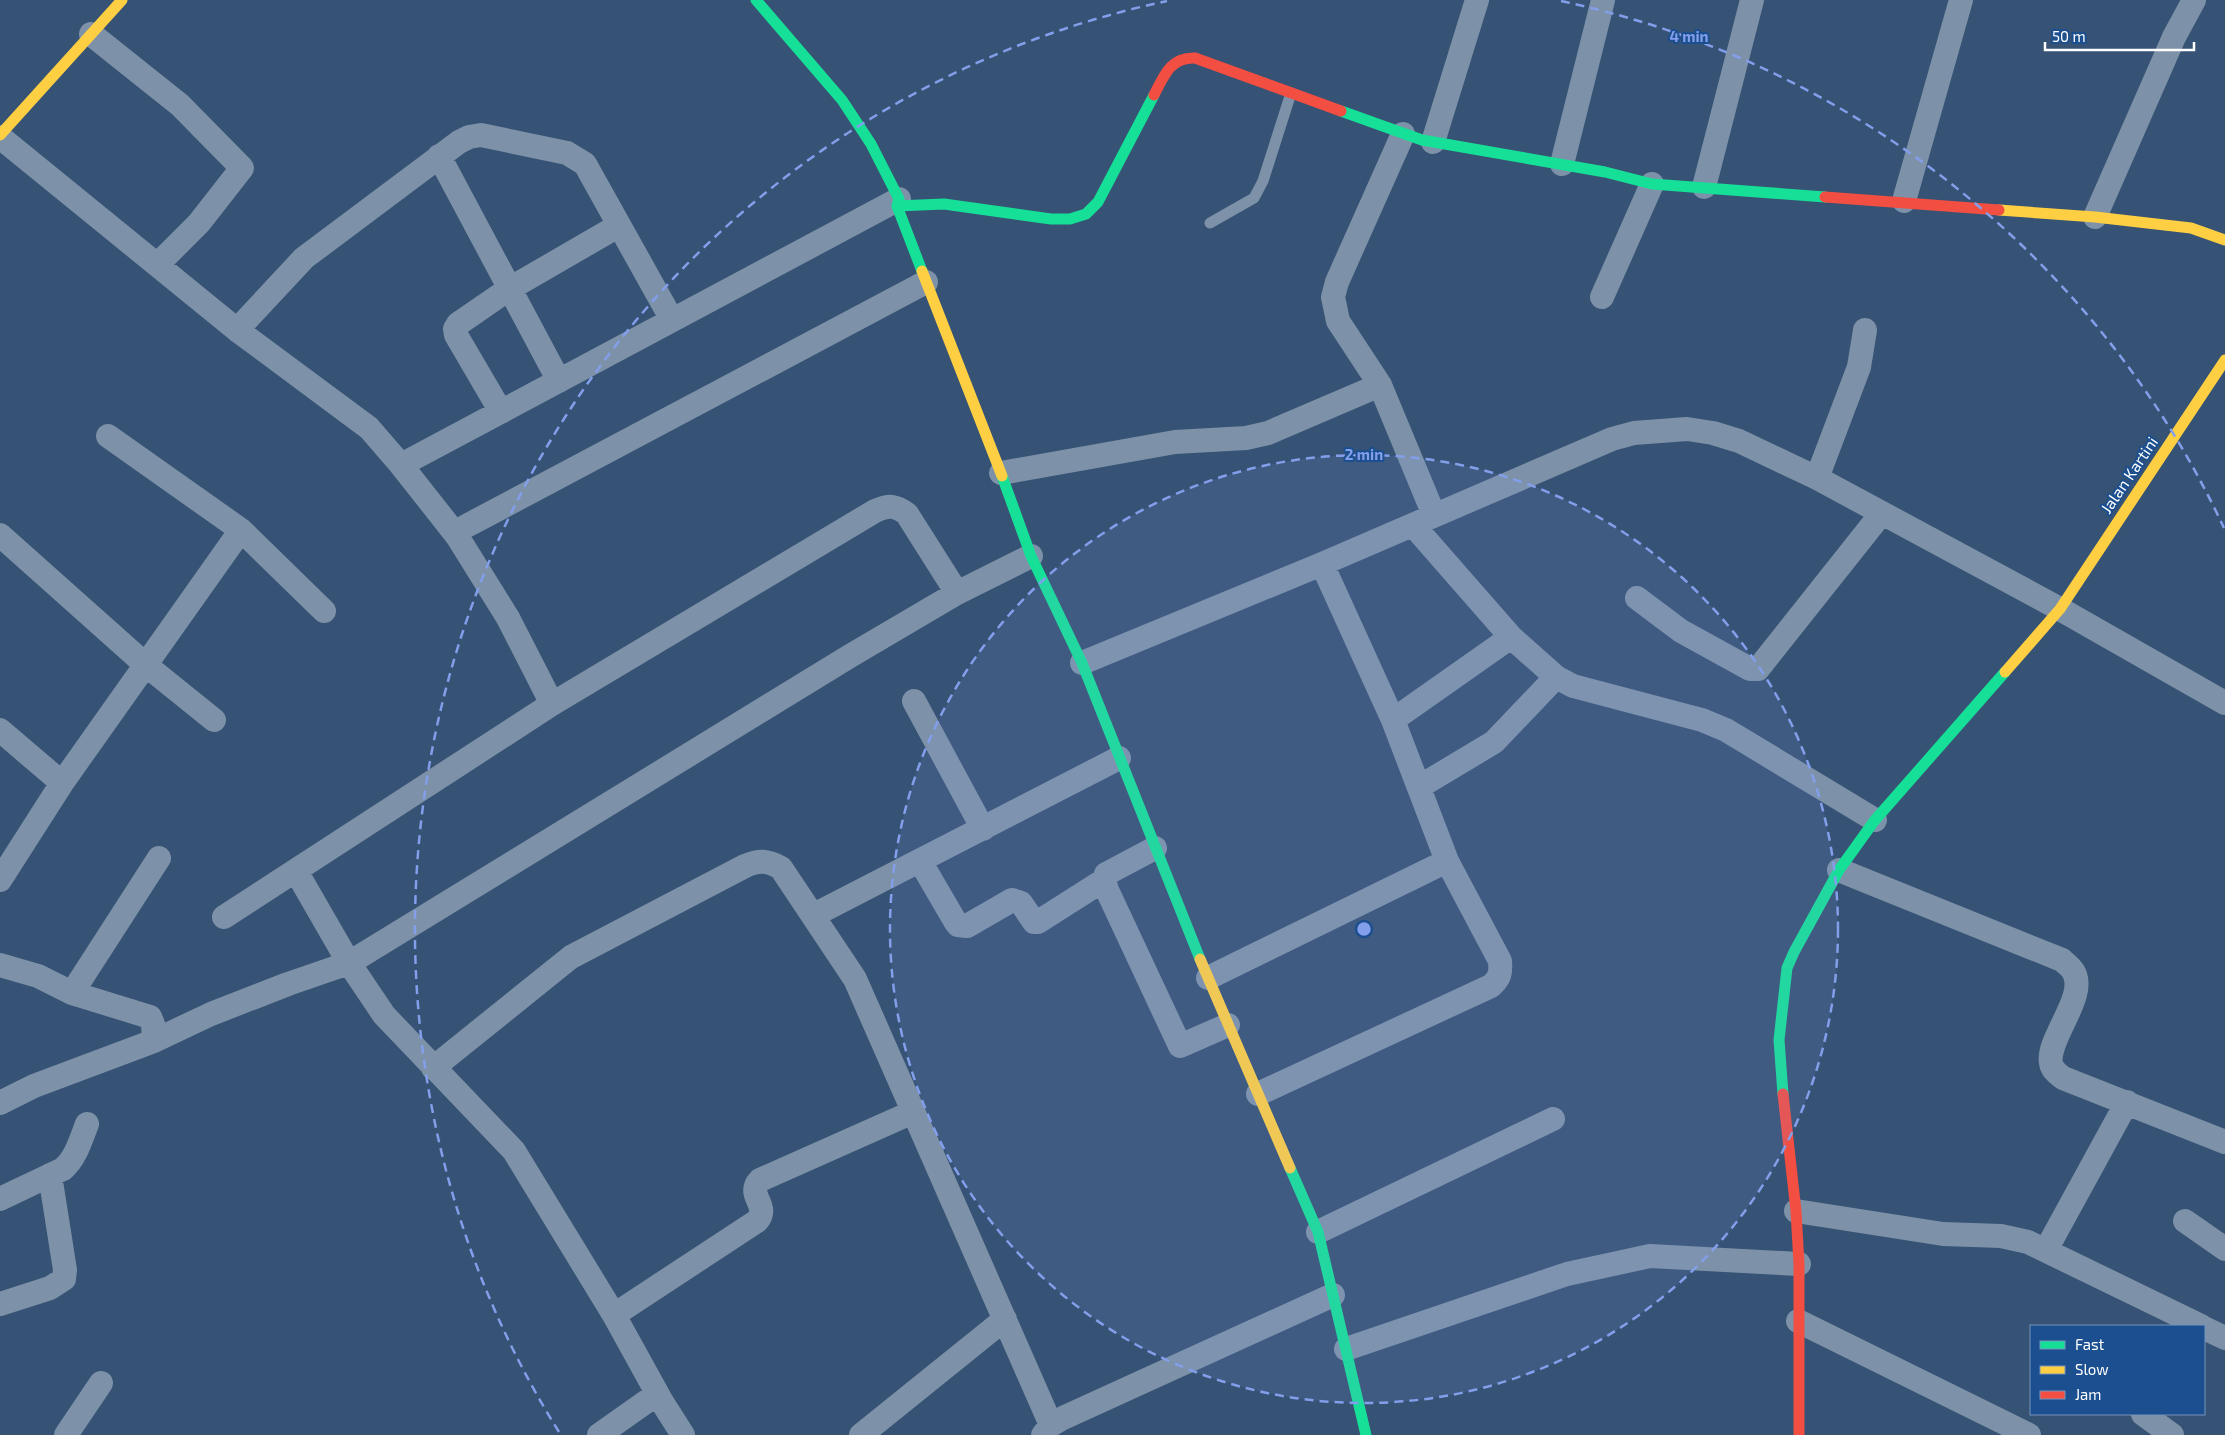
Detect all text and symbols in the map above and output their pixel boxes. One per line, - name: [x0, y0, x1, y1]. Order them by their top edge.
- scale bar: [2045, 20, 2194, 52]
- text: 4 min: [1669, 27, 1709, 45]
- text: 50 m: [2052, 27, 2086, 45]
- street label: Jalan Kartini: [2096, 433, 2161, 517]
- text: 2 min: [1345, 445, 1383, 463]
- centre of rings: [1355, 920, 1373, 938]
- legend: [2030, 1325, 2205, 1415]
- text: Fast: [2075, 1335, 2105, 1353]
- text: Slow: [2075, 1360, 2109, 1378]
- text: Jam: [2075, 1385, 2101, 1403]

